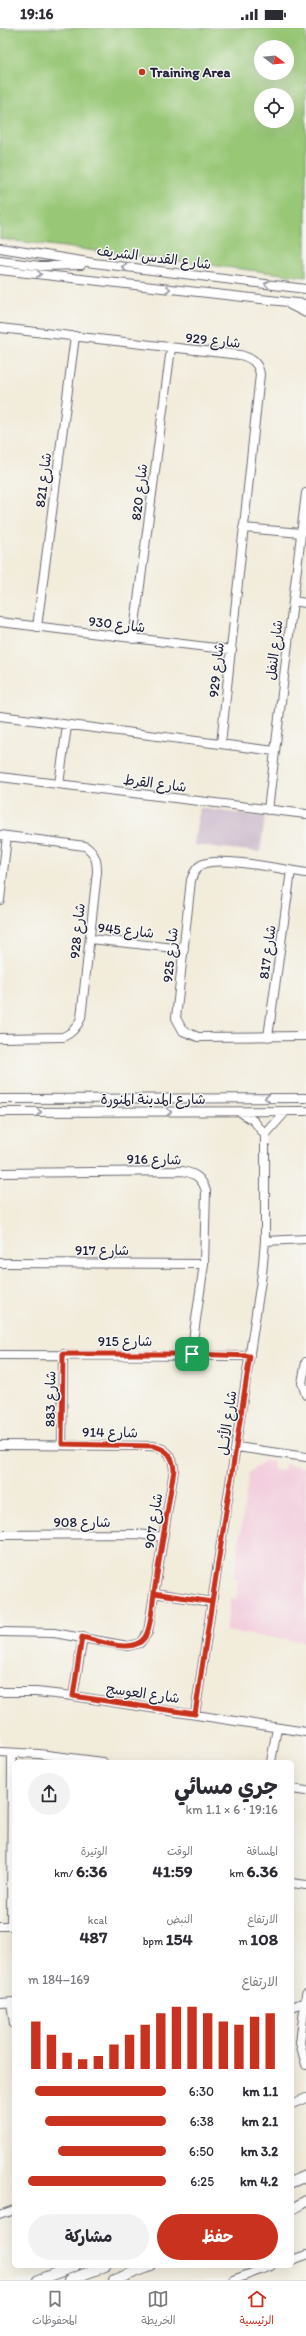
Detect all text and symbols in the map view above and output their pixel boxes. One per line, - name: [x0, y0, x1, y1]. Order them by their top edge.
- text: 19:16: [20, 5, 53, 23]
- north arrow: [254, 40, 294, 80]
- map controls: [254, 40, 294, 128]
- place label: Training Area: [149, 64, 230, 81]
- marker: Training Area: [137, 67, 147, 77]
- button: locate: [254, 88, 294, 128]
- street label: شارع القدس الشريف: [96, 242, 212, 274]
- one-way arrow: [121, 262, 127, 271]
- one-way arrow: [36, 269, 42, 278]
- one-way arrow: [264, 280, 270, 289]
- one-way arrow: [165, 284, 171, 293]
- street label: شارع 929: [184, 329, 241, 353]
- street label: شارع 821: [32, 452, 56, 509]
- street label: شارع 820: [128, 463, 152, 522]
- street label: شارع 930: [87, 613, 146, 637]
- street label: شارع النفل: [262, 619, 288, 681]
- street label: شارع 929: [205, 642, 229, 699]
- street label: شارع القرط: [122, 771, 188, 797]
- street label: شارع 928: [66, 902, 90, 960]
- street label: شارع 945: [97, 919, 155, 943]
- street label: شارع 817: [255, 924, 281, 980]
- street label: شارع 925: [159, 927, 183, 984]
- street label: شارع المدينة المنورة: [100, 1091, 206, 1109]
- one-way arrow: [264, 1094, 270, 1102]
- one-way arrow: [36, 1108, 42, 1116]
- one-way arrow: [166, 1108, 172, 1116]
- street label: شارع 916: [126, 1151, 181, 1169]
- street label: شارع 917: [75, 1242, 129, 1260]
- street label: شارع 915: [98, 1333, 152, 1351]
- pin: [175, 1337, 209, 1371]
- icon: arrive: [181, 1343, 203, 1365]
- street label: شارع 883: [42, 1371, 60, 1427]
- street label: شارع الأثــل: [214, 1389, 241, 1457]
- street label: شارع 914: [82, 1424, 138, 1442]
- street label: شارع 907: [141, 1492, 167, 1550]
- street label: شارع 908: [53, 1514, 111, 1532]
- street label: شارع العوسج: [105, 1680, 181, 1708]
- button: share: [28, 1773, 70, 1815]
- text: جري مسائي: [174, 1773, 278, 1800]
- text: 19:16 · 6 × 1.1 km: [186, 1802, 278, 1817]
- text: الوتيرة: [81, 1845, 107, 1858]
- text: الوقت: [167, 1845, 193, 1858]
- text: المسافة: [247, 1845, 278, 1858]
- text: 6:36: [76, 1861, 107, 1881]
- text: 41:59: [153, 1861, 193, 1881]
- text: 6.36: [247, 1861, 278, 1881]
- text: /km: [54, 1867, 76, 1880]
- text: km: [230, 1867, 247, 1880]
- text: النبض: [166, 1913, 193, 1926]
- text: الارتفاع: [247, 1913, 278, 1926]
- text: kcal: [88, 1914, 107, 1927]
- text: 487: [79, 1927, 107, 1947]
- text: 154: [166, 1929, 193, 1949]
- text: 108: [250, 1929, 278, 1949]
- text: bpm: [143, 1935, 166, 1948]
- text: m: [239, 1935, 250, 1948]
- text: 169–184 m: [28, 1972, 90, 1987]
- text: الارتفاع: [242, 1974, 278, 1989]
- text: 6:30: [189, 2084, 214, 2099]
- text: 1.1 km: [243, 2084, 278, 2099]
- text: 6:38: [190, 2114, 214, 2129]
- text: 2.1 km: [242, 2114, 278, 2129]
- text: 6:50: [189, 2144, 214, 2159]
- text: 3.2 km: [241, 2144, 278, 2159]
- text: 6:25: [190, 2174, 214, 2189]
- text: 4.2 km: [240, 2174, 278, 2189]
- button: مشاركة: [28, 2214, 149, 2260]
- button: حفظ: [157, 2214, 278, 2260]
- tab: المحفوظات: [32, 2288, 77, 2330]
- tab: الخريطة: [141, 2288, 176, 2330]
- tab: الرئيسية: [240, 2288, 274, 2330]

